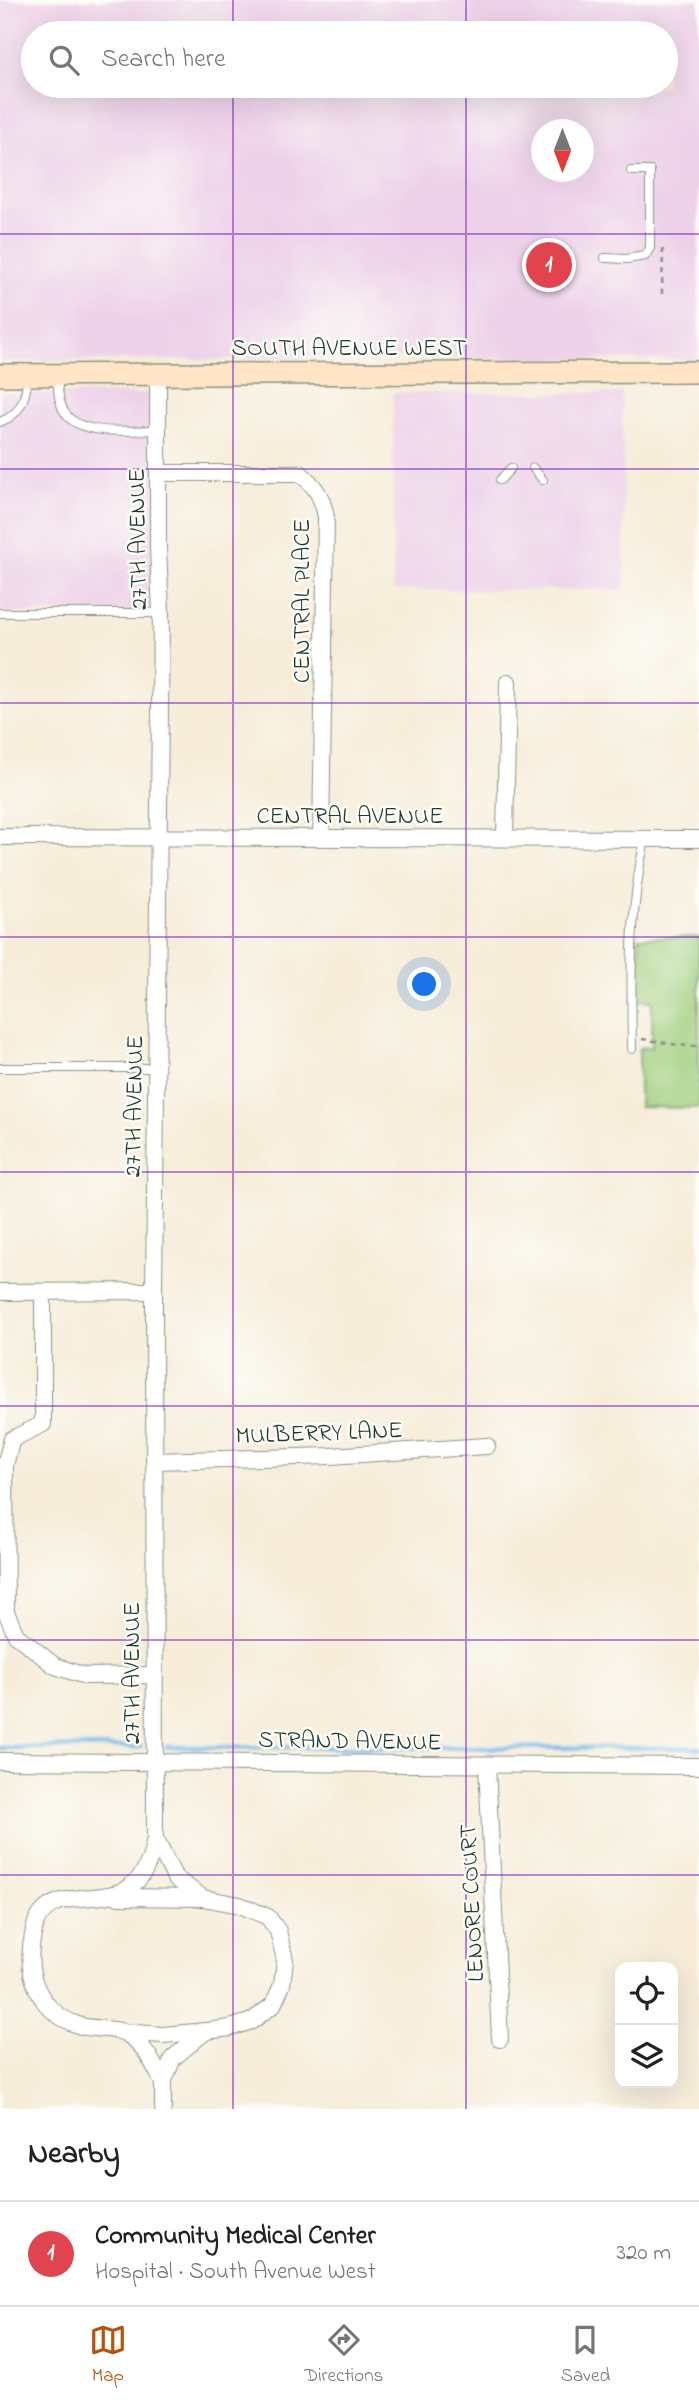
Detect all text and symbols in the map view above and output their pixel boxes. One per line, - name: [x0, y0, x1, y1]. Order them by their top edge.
- search box: [21, 21, 678, 98]
- icon: search: [45, 41, 83, 79]
- text: Search here: [101, 41, 226, 79]
- north arrow: [531, 119, 594, 182]
- pin: 1: [526, 239, 572, 291]
- street label: SOUTH AVENUE WEST: [232, 332, 467, 367]
- street label: 27TH AVENUE: [121, 468, 158, 610]
- street label: CENTRAL PLACE: [286, 519, 321, 683]
- street label: CENTRAL AVENUE: [256, 800, 444, 835]
- your location: [407, 967, 441, 1001]
- street label: 27TH AVENUE: [117, 1035, 154, 1177]
- street label: MULBERRY LANE: [235, 1414, 403, 1455]
- street label: 27TH AVENUE: [116, 1602, 151, 1744]
- street label: STRAND AVENUE: [258, 1723, 442, 1762]
- street label: LENORE COURT: [452, 1823, 495, 1983]
- map controls: [615, 1962, 678, 2088]
- button: locate: [615, 1962, 678, 2025]
- button: layers: [615, 2025, 678, 2088]
- text: Nearby: [28, 2133, 120, 2177]
- text: Community Medical Center: [95, 2218, 376, 2256]
- text: 1: [47, 2237, 55, 2270]
- text: 320 m: [617, 2237, 671, 2270]
- text: Hospital · South Avenue West: [95, 2256, 375, 2289]
- tab: Map: [89, 2321, 127, 2390]
- tab: Directions: [304, 2321, 383, 2390]
- tab: Saved: [561, 2321, 610, 2390]

